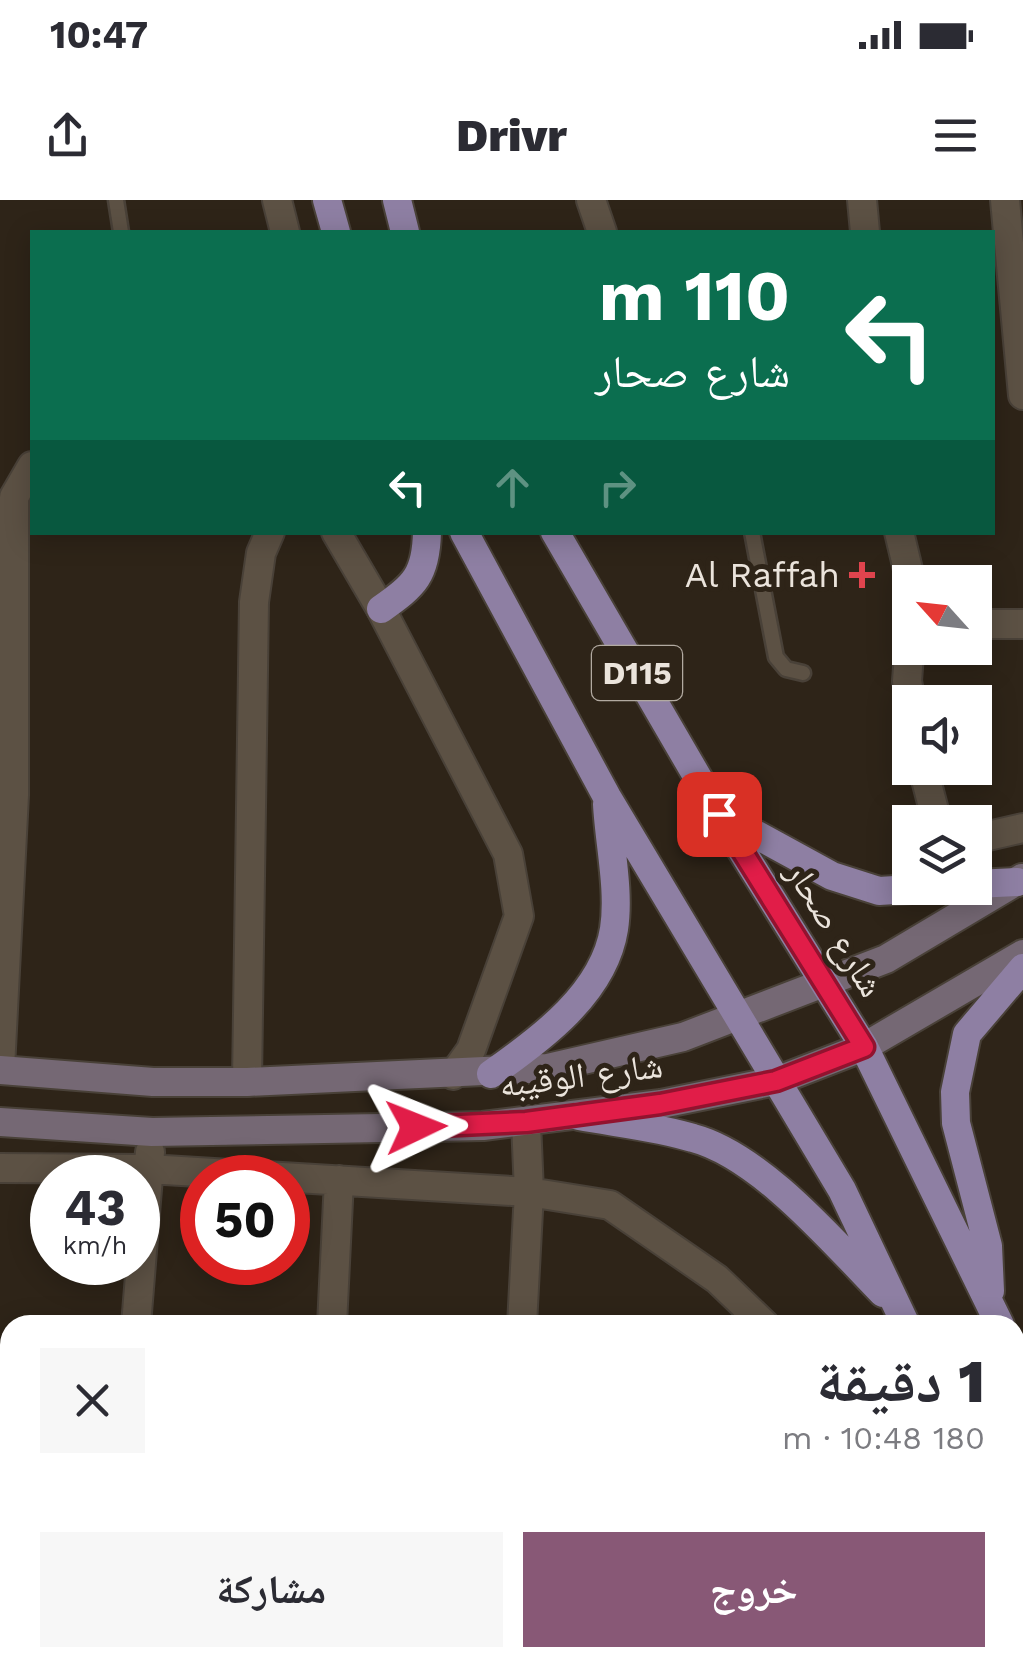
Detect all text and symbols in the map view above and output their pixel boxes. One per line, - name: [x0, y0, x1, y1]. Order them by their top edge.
- text: 10:47: [50, 13, 148, 57]
- icon: share: [40, 108, 95, 163]
- icon: menu: [928, 108, 983, 163]
- text: Drivr: [456, 109, 567, 162]
- text: 110 m: [599, 255, 790, 337]
- icon: left: [825, 270, 955, 400]
- text: شارع صحار: [595, 345, 790, 398]
- icon: left: [380, 460, 435, 515]
- icon: ahead: [485, 460, 540, 515]
- icon: right: [590, 460, 645, 515]
- place label: Al Raffah: [685, 554, 840, 596]
- marker: Al Raffah: [849, 562, 875, 588]
- north arrow: [892, 565, 992, 665]
- map controls: [892, 565, 992, 905]
- road number: D115: [592, 646, 682, 700]
- button: sound: [892, 685, 992, 785]
- pin: [677, 772, 762, 857]
- icon: arrive: [692, 787, 747, 842]
- button: layers: [892, 805, 992, 905]
- street label: شارع صحار: [776, 853, 893, 1005]
- street label: شارع الوقيبه: [497, 1044, 665, 1107]
- position arrow: [364, 1075, 468, 1179]
- speed limit sign: 50: [180, 1155, 310, 1285]
- text: 43: [64, 1178, 126, 1237]
- text: km/h: [63, 1231, 127, 1260]
- text: 1 دقيقة: [816, 1346, 985, 1417]
- button: close: [40, 1348, 145, 1453]
- text: 180 m · 10:48: [782, 1419, 985, 1457]
- button: مشاركة: [40, 1532, 503, 1647]
- button: خروج: [523, 1532, 985, 1647]

